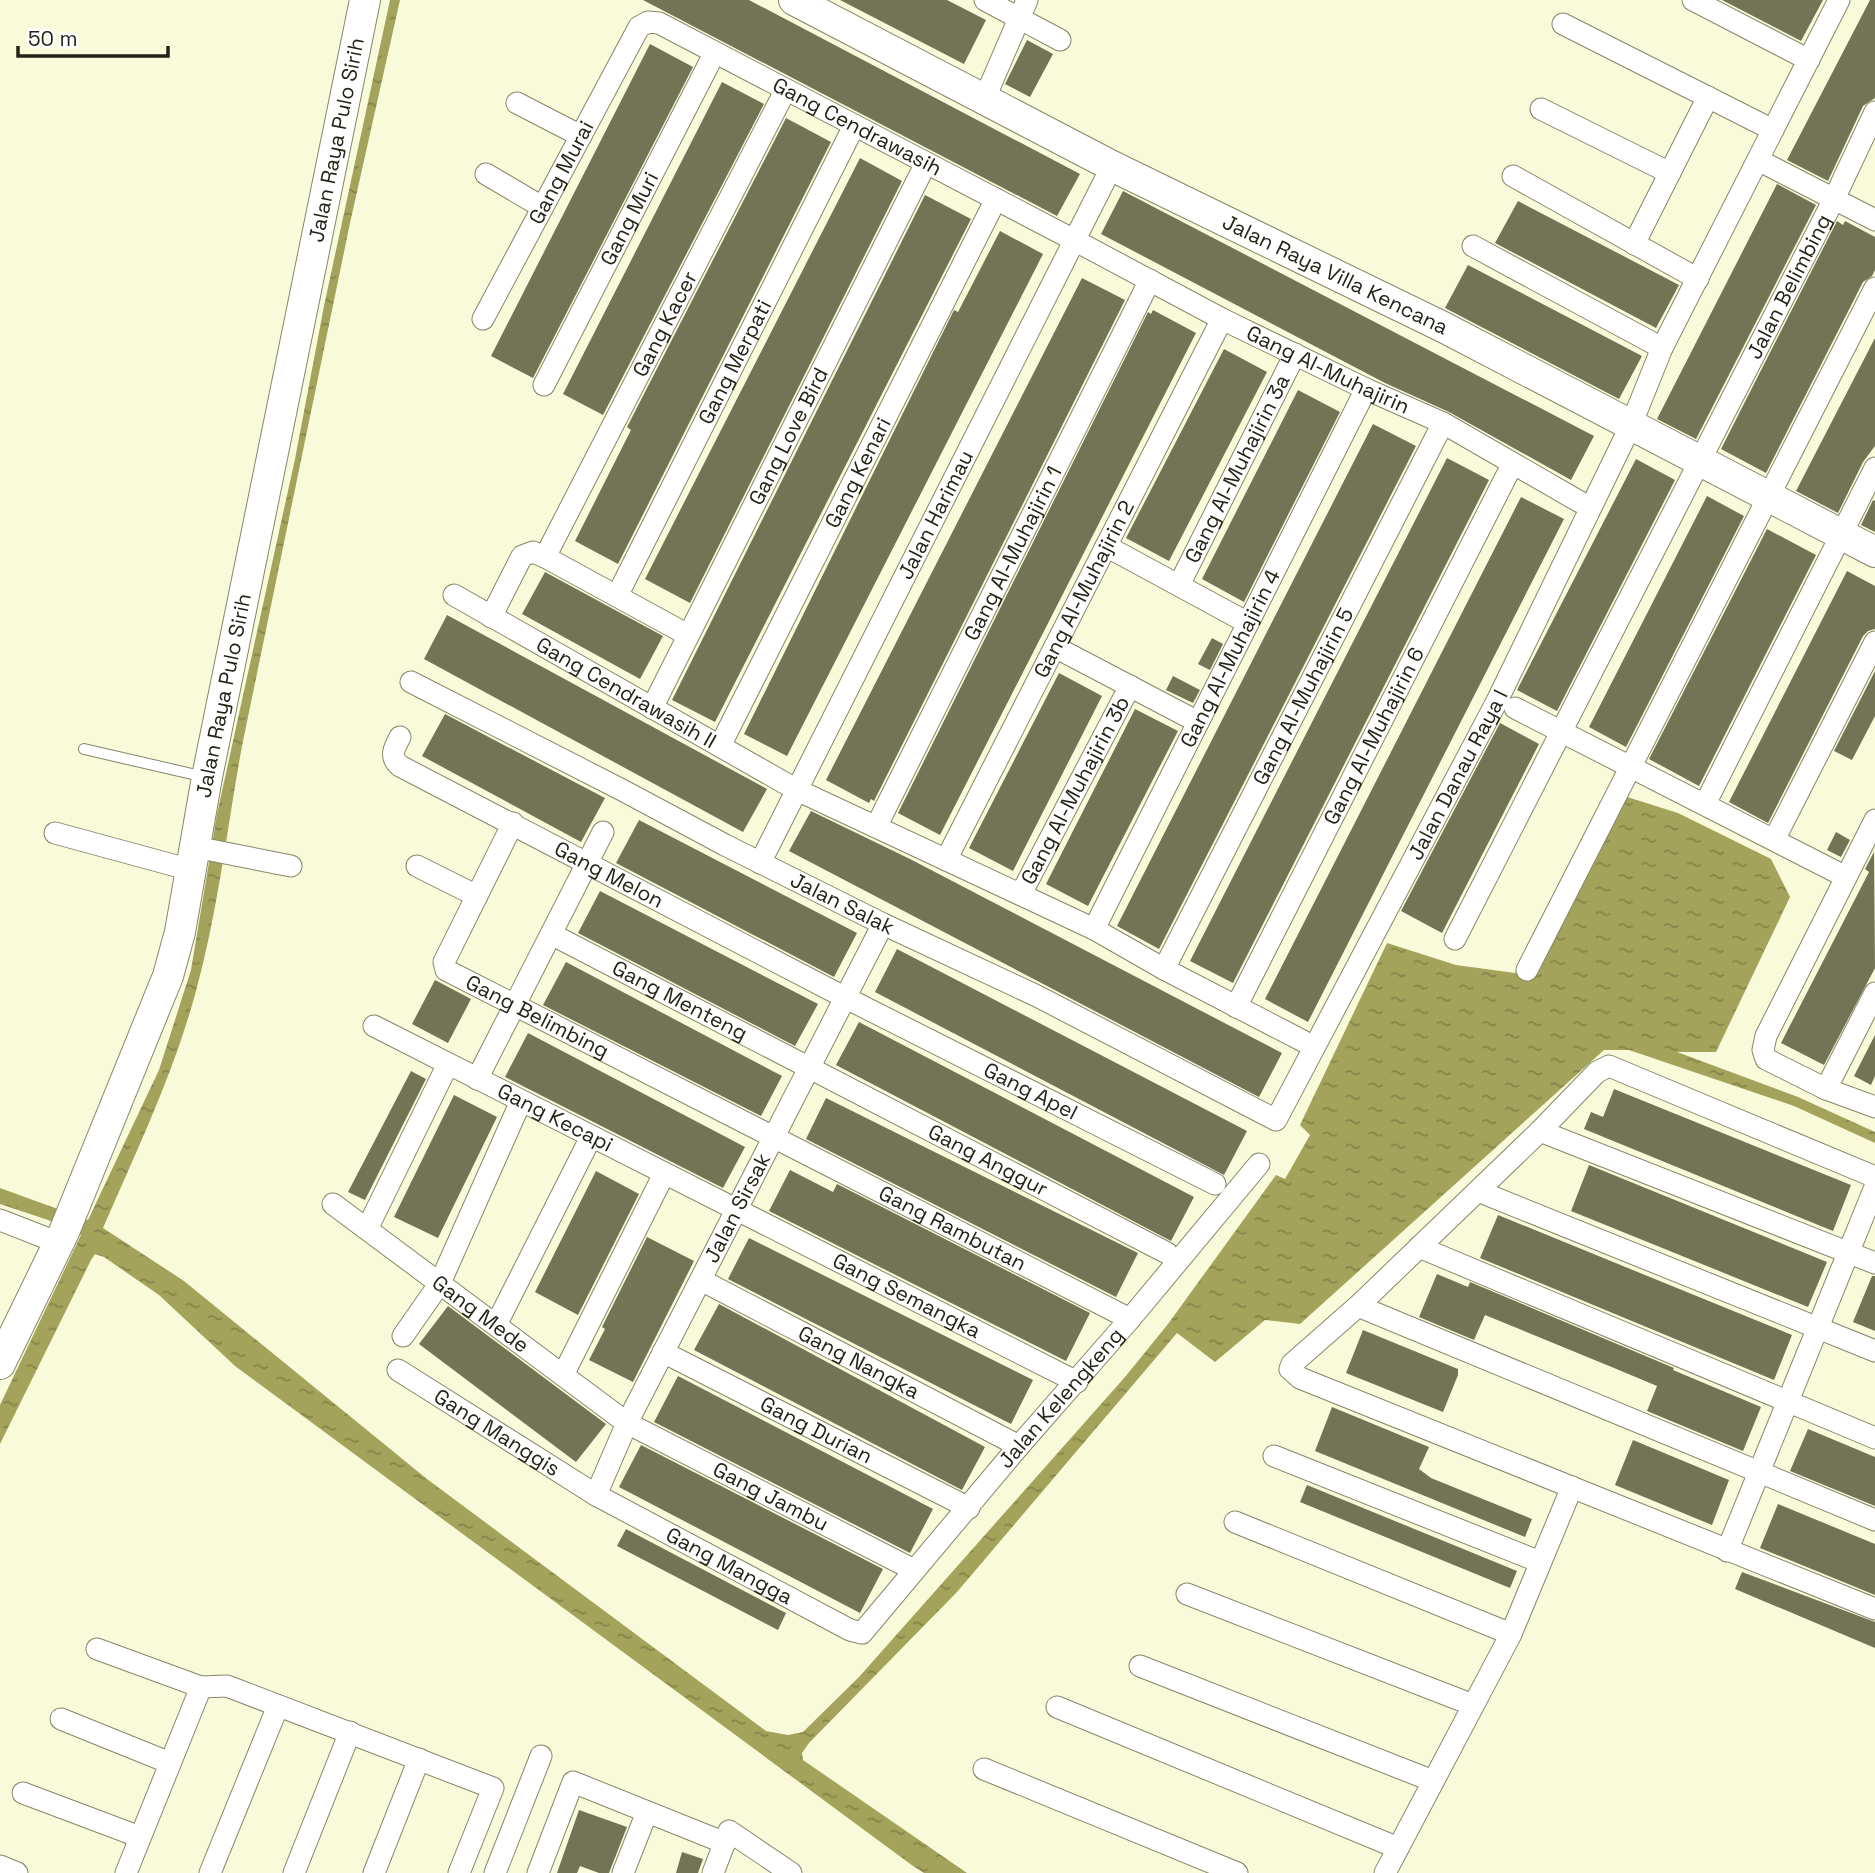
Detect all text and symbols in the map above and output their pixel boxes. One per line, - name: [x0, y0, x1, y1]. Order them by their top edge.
- scale bar: [18, 14, 168, 58]
- text: 50 m: [28, 25, 78, 52]
- street label: Jalan Raya Pulo Sirih: [302, 35, 370, 244]
- street label: Gang Cendrawasih: [768, 71, 947, 182]
- street label: Gang Murai: [522, 116, 599, 229]
- street label: Gang Muri: [594, 167, 664, 270]
- street label: Jalan Raya Villa Kencana: [1218, 208, 1453, 341]
- street label: Jalan Belimbing: [1740, 209, 1837, 363]
- street label: Gang Kacer: [626, 266, 703, 381]
- street label: Gang Merpati: [692, 295, 777, 429]
- street label: Gang Al-Muhajirin: [1242, 319, 1414, 420]
- street label: Gang Love Bird: [742, 363, 834, 509]
- street label: Gang Al-Muhajirin 3a: [1178, 370, 1296, 568]
- street label: Gang Kenari: [818, 413, 897, 532]
- street label: Jalan Harimau: [891, 446, 979, 584]
- street label: Gang Al-Muhajirin 1: [958, 461, 1068, 645]
- street label: Gang Al-Muhajirin 2: [1027, 496, 1140, 682]
- street label: Gang Al-Muhajirin 4: [1174, 564, 1286, 752]
- street label: Jalan Raya Pulo Sirih: [190, 591, 257, 800]
- street label: Gang Al-Muhajirin 5: [1246, 603, 1359, 790]
- street label: Gang Cendrawasih II: [532, 631, 721, 754]
- street label: Gang Al-Muhajirin 6: [1317, 642, 1430, 829]
- street label: Jalan Danau Raya I: [1402, 685, 1514, 864]
- street label: Gang Al-Muhajirin 3b: [1014, 691, 1135, 889]
- street label: Gang Melon: [550, 835, 668, 914]
- street label: Jalan Salak: [786, 866, 899, 940]
- street label: Gang Menteng: [608, 954, 752, 1046]
- street label: Gang Belimbing: [461, 968, 614, 1064]
- street label: Gang Apel: [979, 1056, 1082, 1126]
- street label: Gang Kecapi: [493, 1077, 618, 1158]
- street label: Gang Anggur: [924, 1118, 1053, 1202]
- street label: Jalan Sirsak: [698, 1148, 776, 1267]
- street label: Gang Rambutan: [874, 1179, 1031, 1277]
- street label: Gang Semangka: [828, 1246, 985, 1344]
- street label: Gang Mede: [427, 1269, 535, 1358]
- street label: Gang Nangka: [794, 1319, 924, 1405]
- street label: Jalan Kelengkeng: [992, 1322, 1129, 1474]
- street label: Gang Manggis: [429, 1382, 565, 1482]
- street label: Gang Durian: [756, 1390, 877, 1470]
- street label: Gang Jambu: [709, 1455, 833, 1537]
- street label: Gang Mangga: [661, 1521, 798, 1610]

